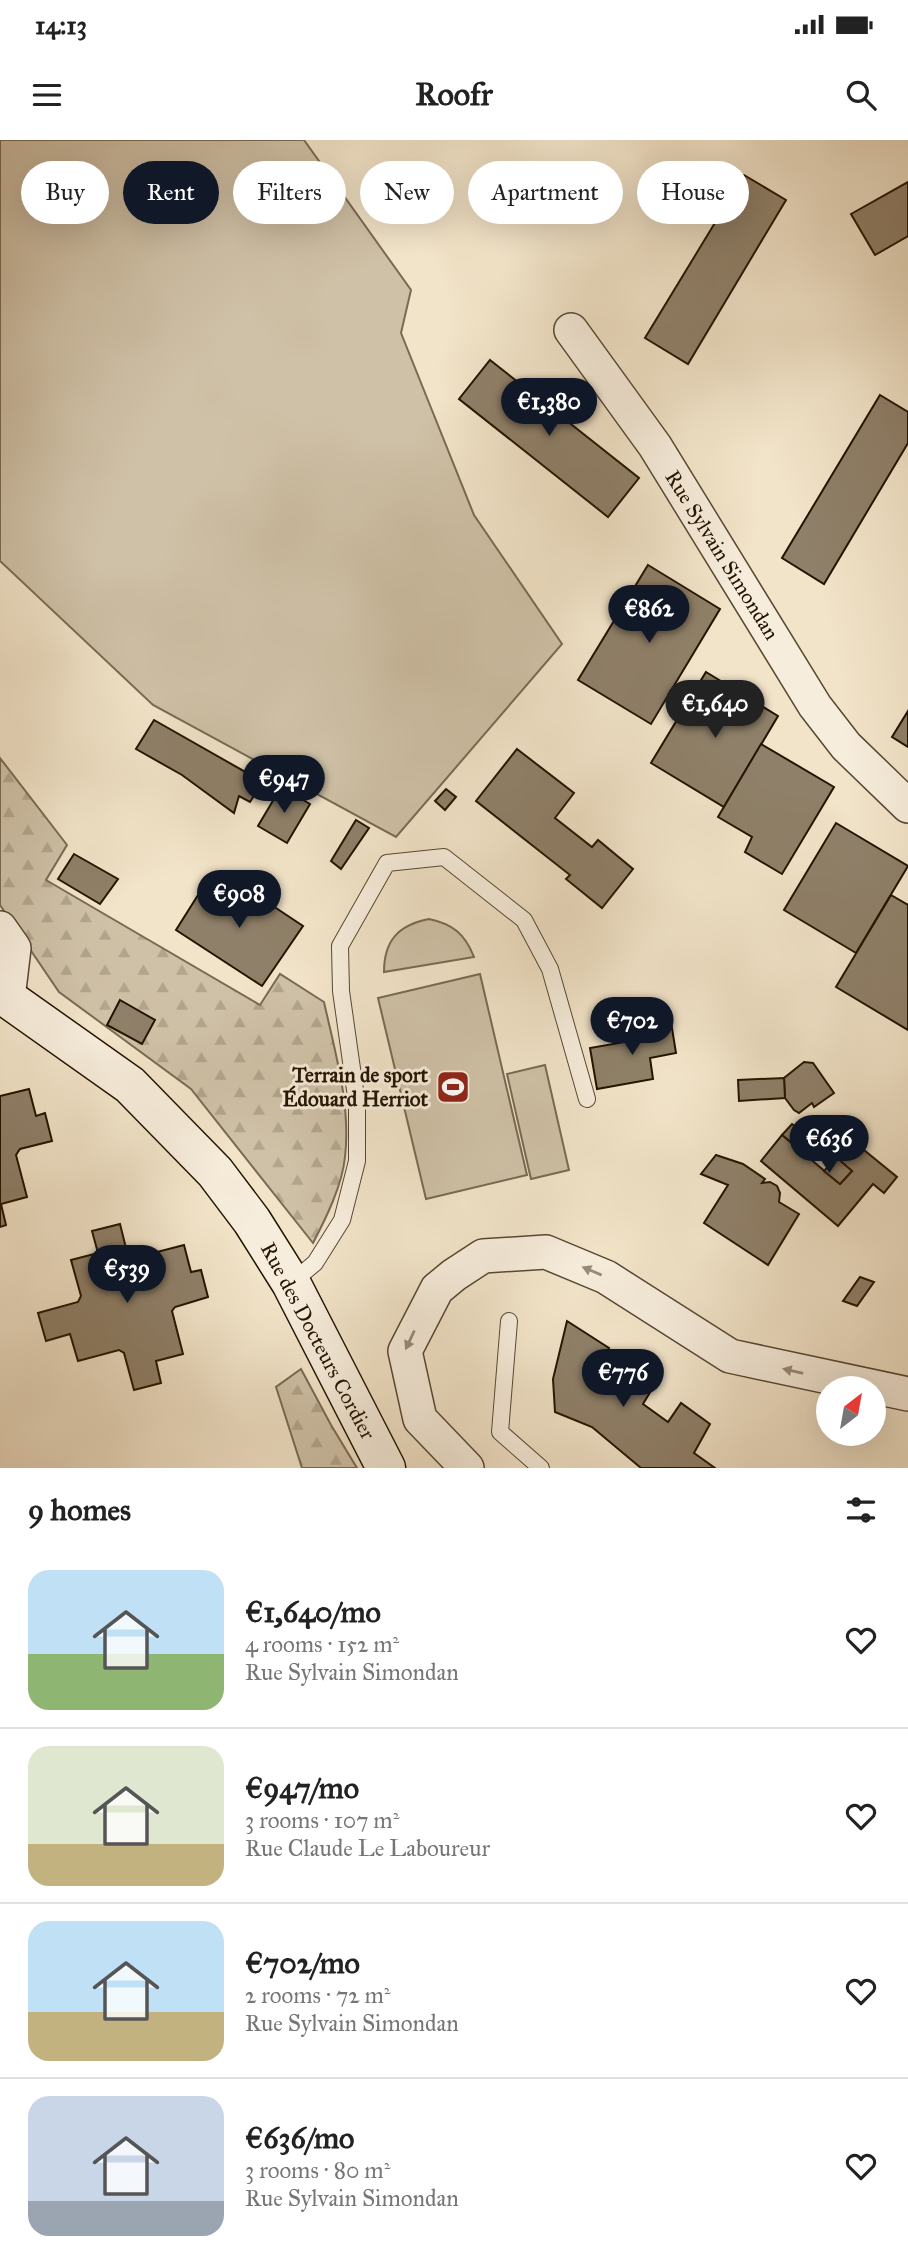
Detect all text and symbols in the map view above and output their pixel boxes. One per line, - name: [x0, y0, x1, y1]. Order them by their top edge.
- text: 14:13: [35, 9, 87, 41]
- text: Roofr: [415, 75, 493, 114]
- icon: menu: [28, 76, 66, 114]
- icon: search: [842, 76, 880, 114]
- chip: Buy: [21, 161, 109, 224]
- chip: Rent: [123, 161, 219, 224]
- chip: Filters: [233, 161, 346, 224]
- chip: New: [360, 161, 454, 224]
- chip: Apartment: [468, 161, 623, 224]
- chip: House: [637, 161, 749, 224]
- pin: €1,380: [492, 378, 606, 438]
- text: €1,380: [517, 387, 581, 415]
- street label: Rue Sylvain Simondan: [659, 465, 785, 645]
- pin: €862: [608, 586, 690, 645]
- text: €862: [624, 594, 674, 622]
- pin: €1,640: [658, 680, 772, 740]
- text: €1,640: [682, 689, 748, 717]
- pin: €947: [243, 756, 325, 815]
- text: €947: [259, 764, 309, 792]
- pin: €908: [198, 870, 280, 930]
- text: €908: [213, 879, 265, 907]
- pin: €702: [591, 998, 673, 1057]
- text: €702: [607, 1006, 657, 1034]
- place label: Terrain de sport Édouard Herriot: [282, 1062, 429, 1112]
- sports icon: Terrain de sport Édouard Herriot: [434, 1068, 472, 1106]
- pin: €636: [788, 1116, 870, 1175]
- text: €636: [806, 1124, 852, 1152]
- street label: Rue des Docteurs Cordier: [255, 1238, 381, 1444]
- pin: €539: [86, 1246, 168, 1305]
- text: €539: [104, 1254, 150, 1282]
- one-way arrow: [581, 1265, 602, 1276]
- one-way arrow: [404, 1330, 415, 1351]
- pin: €776: [582, 1350, 664, 1409]
- text: €776: [598, 1358, 648, 1386]
- one-way arrow: [782, 1365, 804, 1376]
- north arrow: [816, 1376, 886, 1446]
- map controls: [816, 1376, 886, 1446]
- icon: filters: [842, 1491, 880, 1529]
- text: 9 homes: [28, 1492, 131, 1528]
- text: €1,640/mo: [245, 1594, 381, 1630]
- icon: home: [84, 1598, 168, 1682]
- icon: heart: [842, 1621, 880, 1659]
- text: 4 rooms · 152 m²: [245, 1630, 399, 1658]
- text: Rue Sylvain Simondan: [245, 1658, 459, 1686]
- text: €947/mo: [245, 1770, 359, 1806]
- icon: home: [84, 1774, 168, 1858]
- icon: heart: [842, 1797, 880, 1835]
- text: 3 rooms · 107 m²: [245, 1806, 399, 1834]
- text: Rue Claude Le Laboureur: [245, 1834, 490, 1862]
- text: €702/mo: [245, 1945, 360, 1981]
- icon: home: [84, 1949, 168, 2033]
- icon: heart: [842, 1972, 880, 2010]
- text: 2 rooms · 72 m²: [245, 1981, 390, 2009]
- text: Rue Sylvain Simondan: [245, 2009, 459, 2037]
- text: €636/mo: [245, 2120, 354, 2156]
- icon: home: [84, 2124, 168, 2208]
- icon: heart: [842, 2147, 880, 2185]
- text: 3 rooms · 80 m²: [245, 2156, 390, 2184]
- text: Rue Sylvain Simondan: [245, 2184, 459, 2212]

